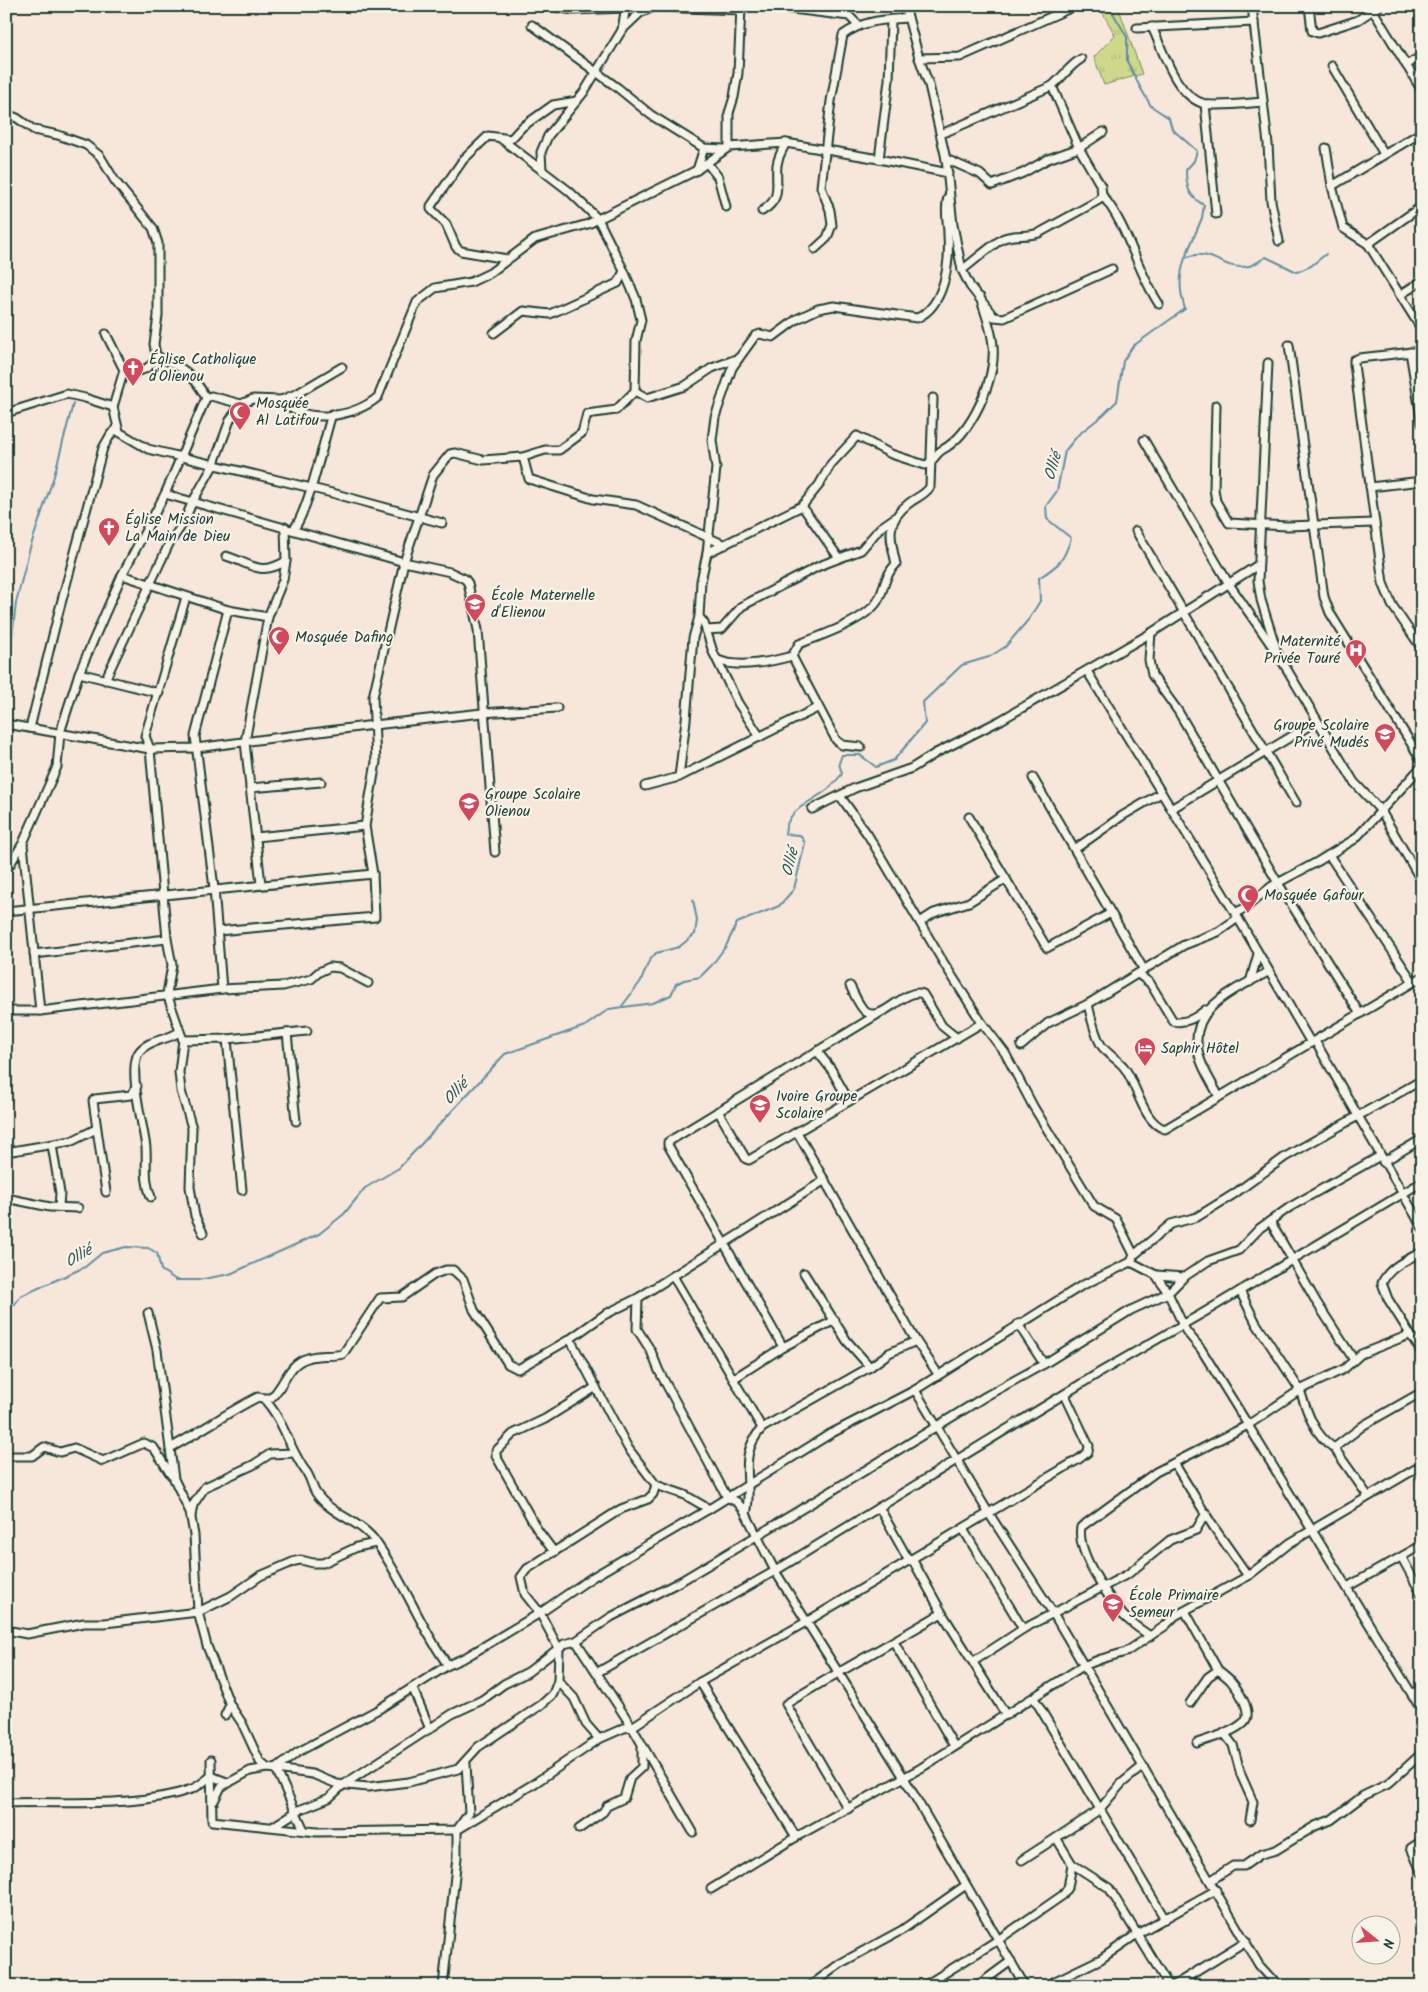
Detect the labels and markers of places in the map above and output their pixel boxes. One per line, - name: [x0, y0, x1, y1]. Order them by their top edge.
- place label: Église Catholique d'Olienou: [149, 348, 257, 389]
- church icon: Église Catholique d'Olienou: [121, 356, 145, 387]
- place label: Mosquée Al Latifou: [256, 392, 319, 433]
- mosque icon: Mosquée Al Latifou: [228, 400, 252, 431]
- place label: Église Mission La Main de Dieu: [125, 508, 230, 549]
- church icon: Église Mission La Main de Dieu: [97, 516, 121, 547]
- place label: École Maternelle d'Elienou: [491, 584, 595, 625]
- school or university icon: École Maternelle d'Elienou: [463, 592, 487, 623]
- mosque icon: Mosquée Dafing: [267, 625, 291, 656]
- place label: Mosquée Dafing: [295, 626, 393, 650]
- place label: Maternité Privée Touré: [1264, 630, 1341, 671]
- hospital icon: Maternité Privée Touré: [1344, 638, 1368, 669]
- place label: Groupe Scolaire Privé Mudés: [1273, 714, 1370, 755]
- school or university icon: Groupe Scolaire Privé Mudés: [1373, 722, 1397, 753]
- place label: Groupe Scolaire Olienou: [485, 783, 581, 824]
- school or university icon: Groupe Scolaire Olienou: [457, 791, 481, 822]
- mosque icon: Mosquée Gafour: [1236, 883, 1260, 914]
- place label: Mosquée Gafour: [1264, 884, 1365, 908]
- hotel icon: Saphir Hôtel: [1133, 1036, 1157, 1067]
- place label: Saphir Hôtel: [1161, 1037, 1239, 1061]
- place label: Ivoire Groupe Scolaire: [776, 1085, 857, 1126]
- school or university icon: Ivoire Groupe Scolaire: [748, 1093, 772, 1124]
- place label: École Primaire Semeur: [1129, 1584, 1219, 1625]
- school or university icon: École Primaire Semeur: [1101, 1592, 1125, 1623]

